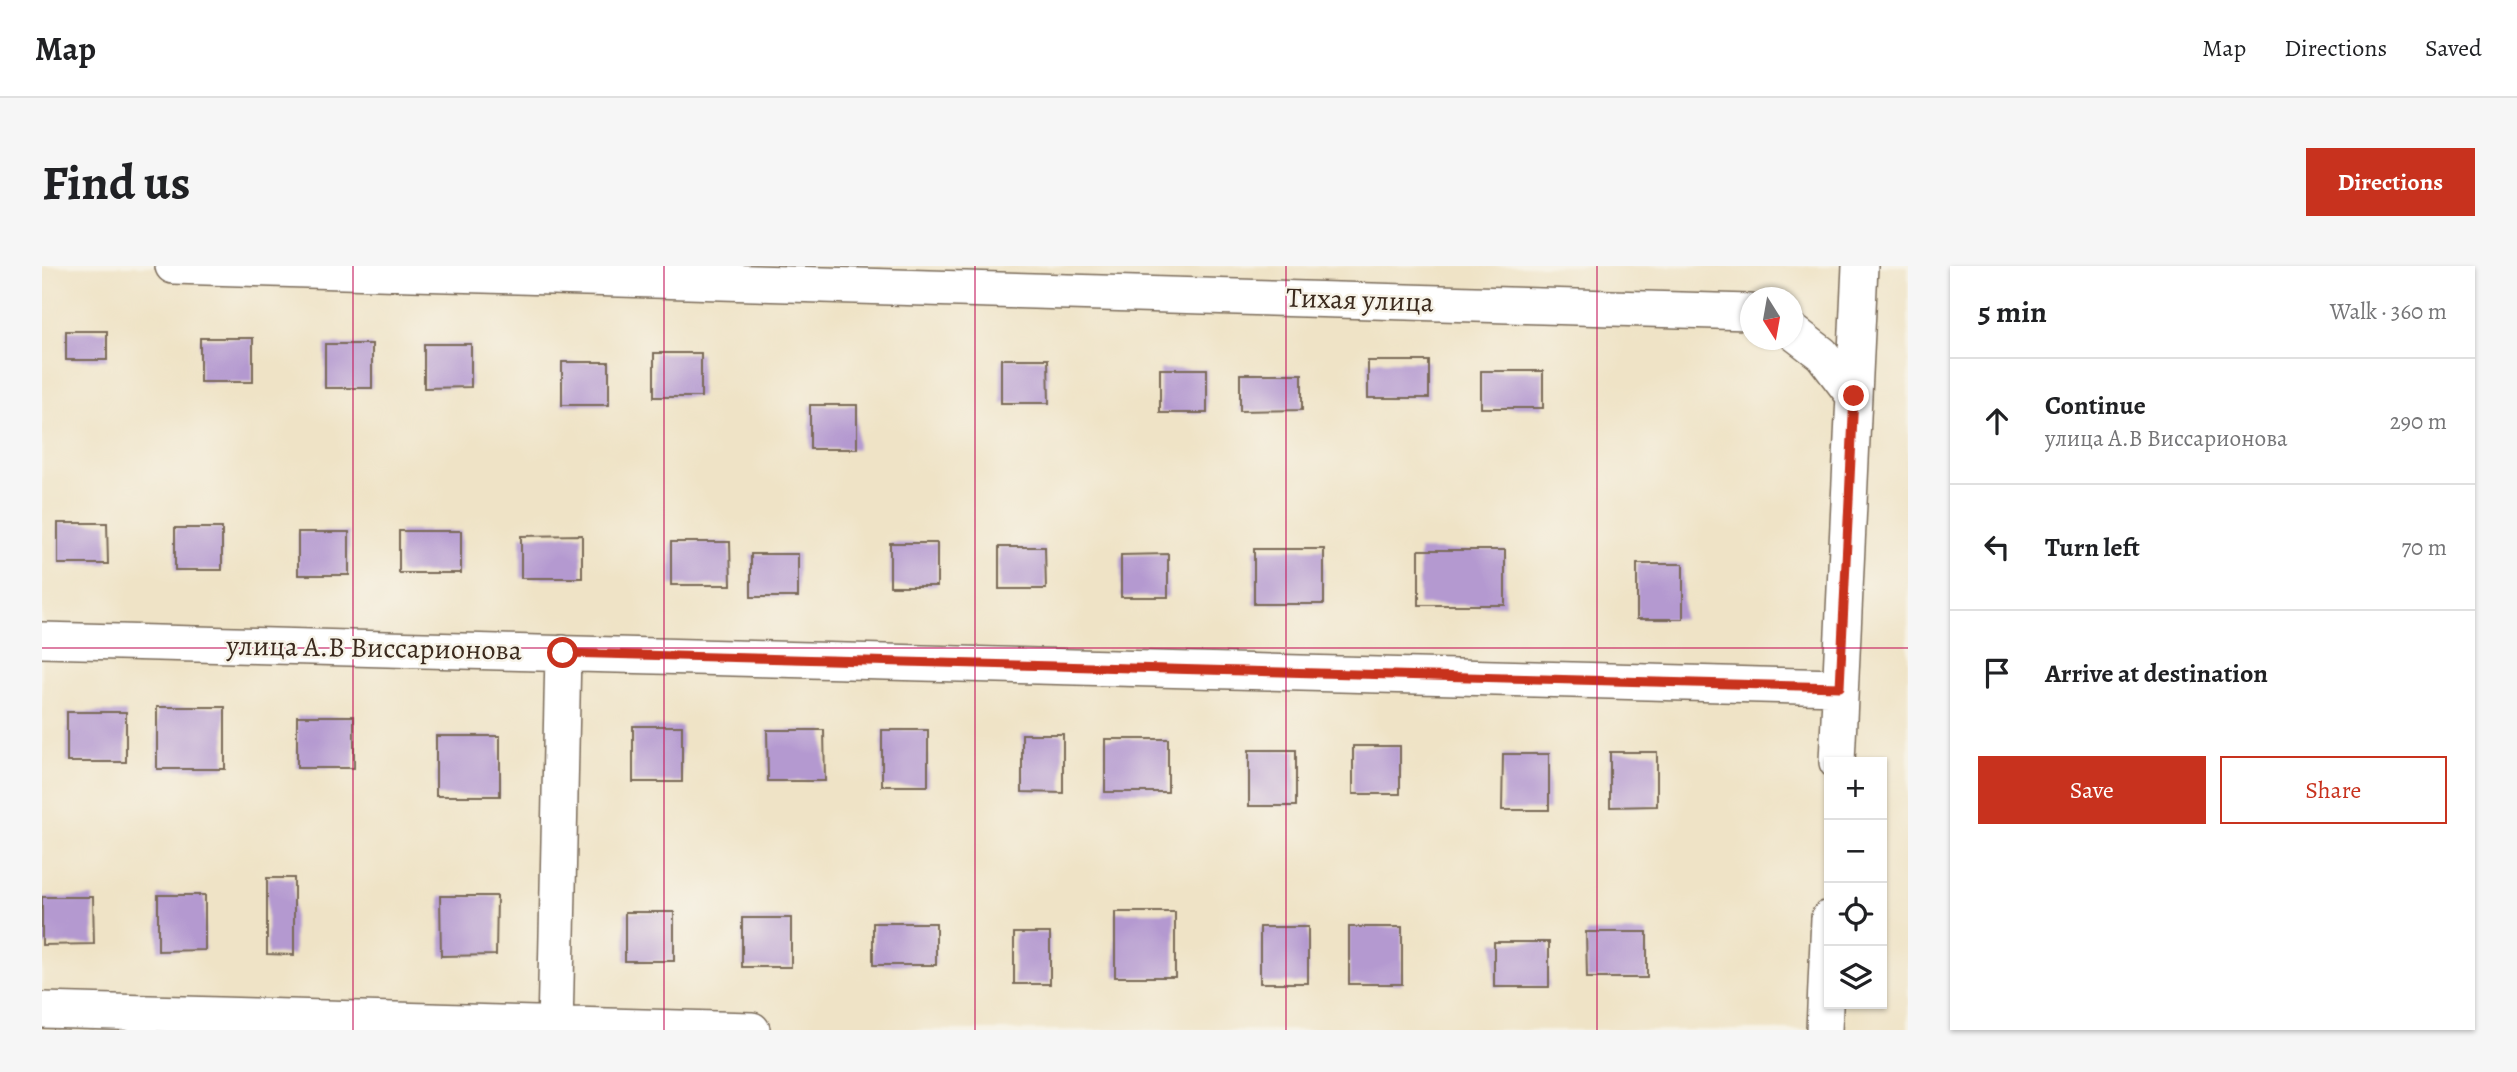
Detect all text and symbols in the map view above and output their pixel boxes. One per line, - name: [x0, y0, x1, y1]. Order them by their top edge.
- text: Map: [35, 26, 96, 71]
- text: Map: [2202, 32, 2246, 64]
- text: Directions: [2284, 32, 2387, 64]
- text: Saved: [2425, 32, 2482, 64]
- button: Directions: [2306, 148, 2475, 216]
- text: Find us: [42, 149, 190, 216]
- street label: Тихая улица: [1286, 278, 1434, 322]
- north arrow: [1740, 287, 1803, 350]
- text: 5 min: [1978, 292, 2047, 332]
- text: Walk · 360 m: [2330, 296, 2447, 327]
- route end: [1838, 380, 1869, 411]
- text: Continue: [2045, 388, 2146, 423]
- icon: ahead: [1978, 402, 2016, 440]
- text: 290 m: [2390, 406, 2447, 437]
- text: улица А.В Виссарионова: [2045, 423, 2288, 454]
- icon: left: [1978, 528, 2016, 566]
- text: Turn left: [2045, 530, 2140, 565]
- text: 70 m: [2401, 532, 2447, 563]
- street label: улица А.В Виссарионова: [225, 626, 522, 670]
- route start: [547, 637, 578, 668]
- icon: arrive: [1978, 654, 2016, 692]
- text: Arrive at destination: [2045, 656, 2268, 691]
- button: Save: [1978, 756, 2206, 824]
- button: Share: [2220, 756, 2447, 824]
- map controls: [1824, 757, 1887, 1009]
- button: +: [1824, 757, 1887, 820]
- button: −: [1824, 820, 1887, 883]
- button: locate: [1824, 883, 1887, 946]
- button: layers: [1824, 946, 1887, 1009]

